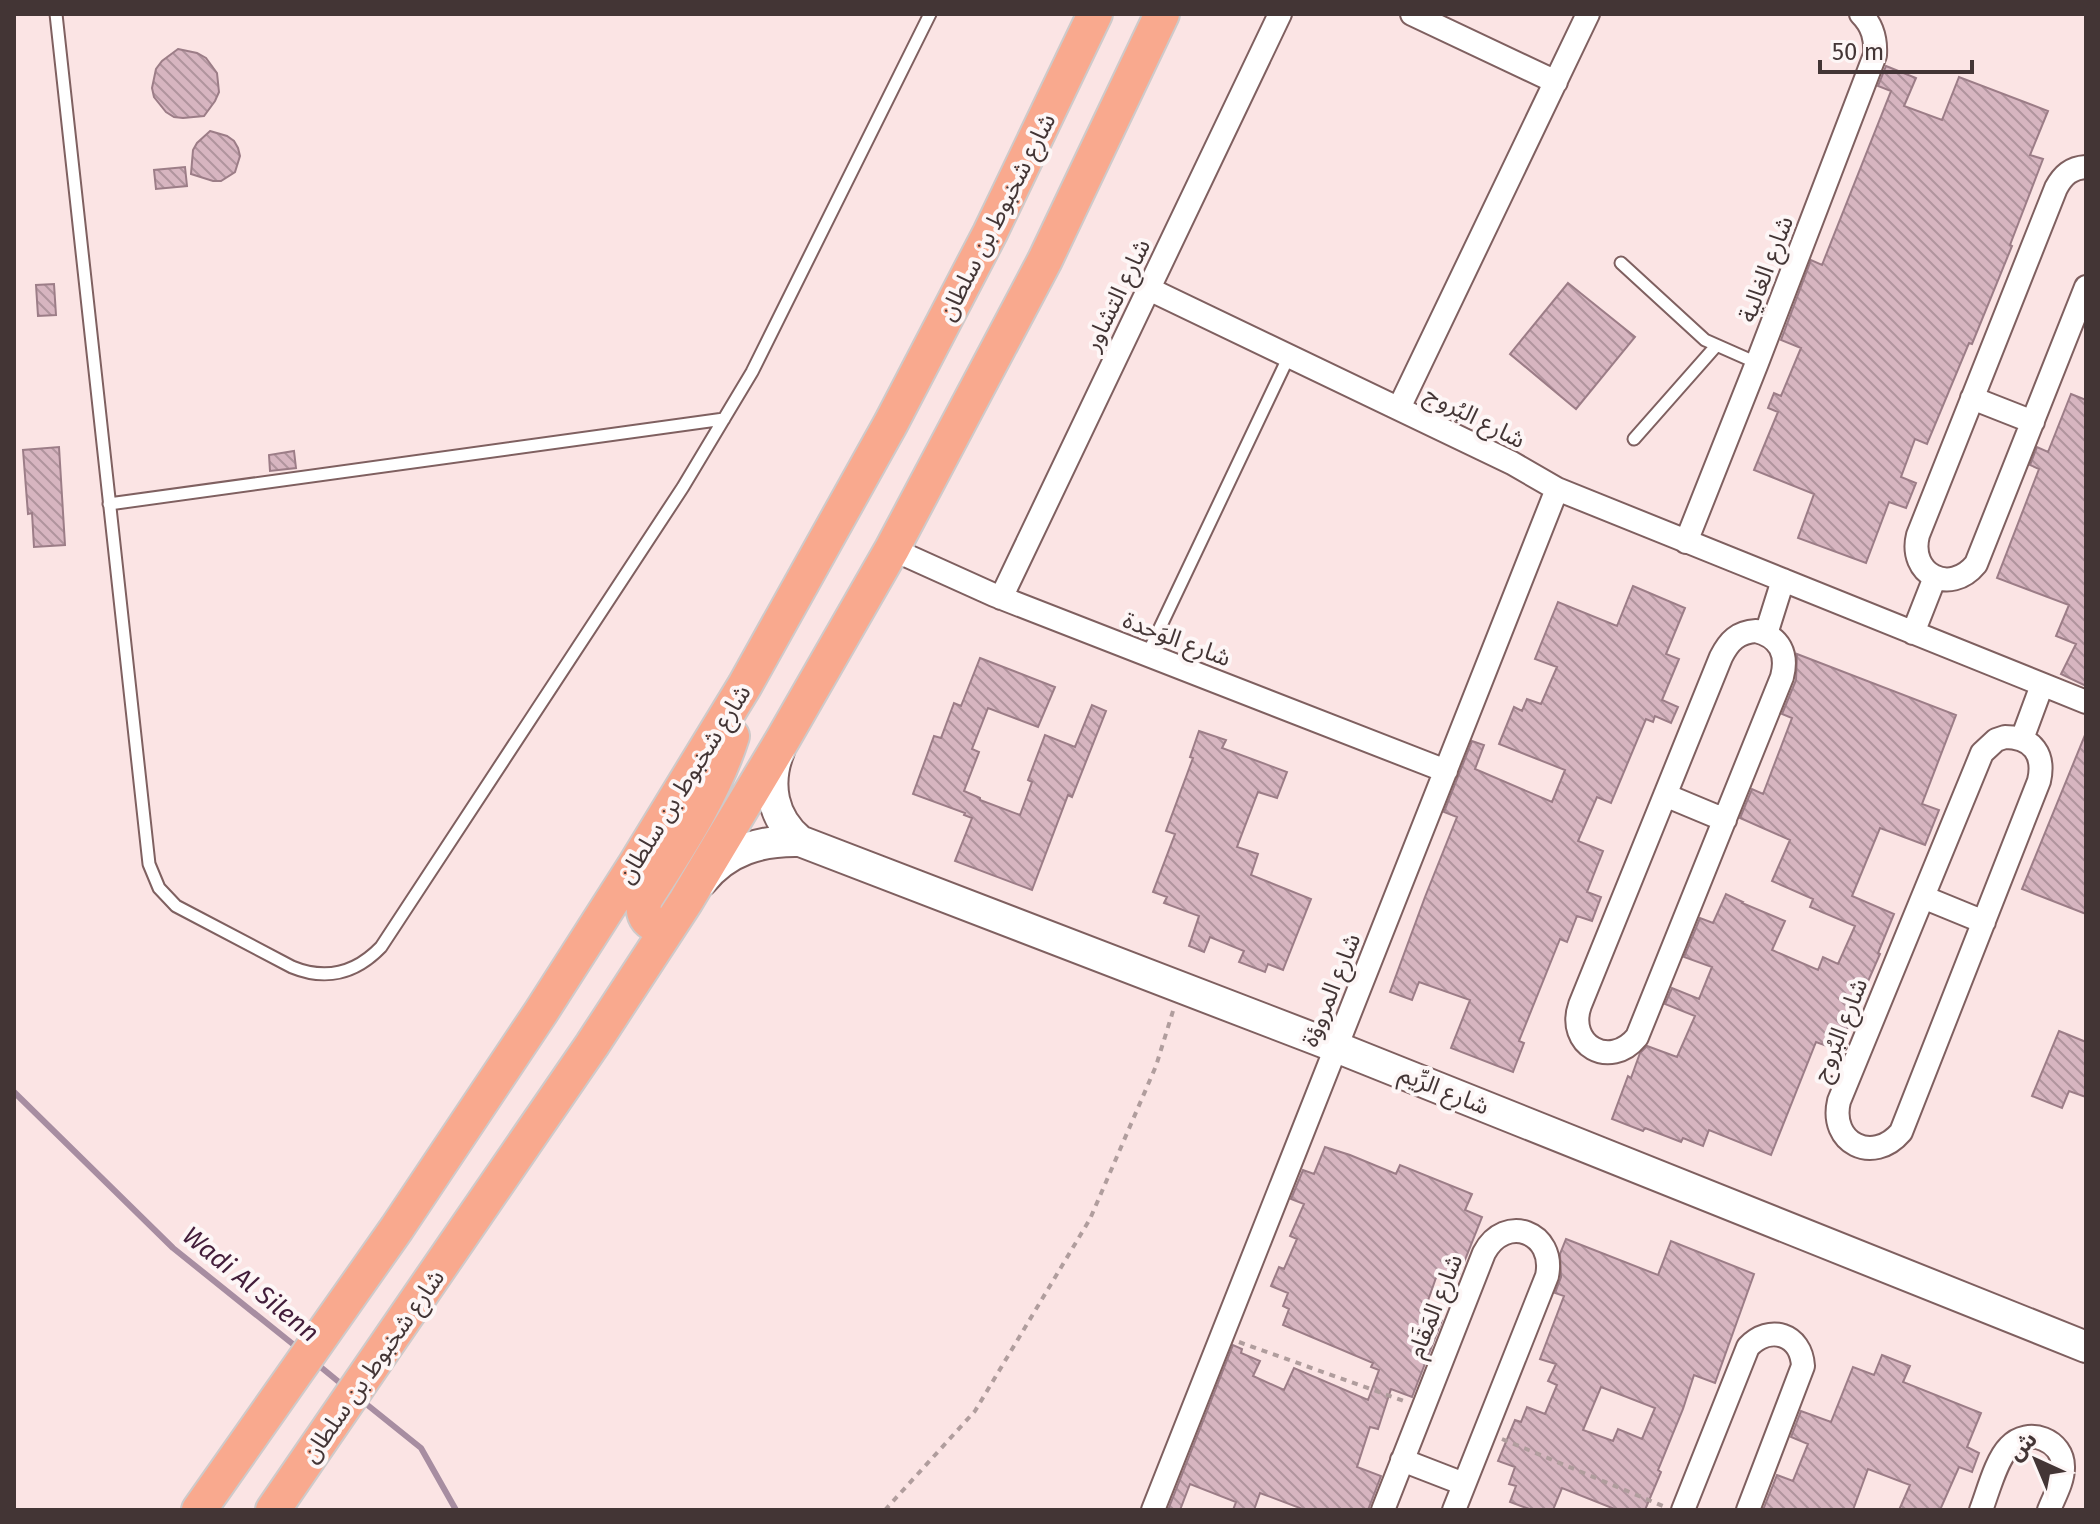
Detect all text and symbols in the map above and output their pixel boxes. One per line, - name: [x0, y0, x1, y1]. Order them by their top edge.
- scale bar: [1820, 24, 1972, 74]
- text: 50 m: [1832, 38, 1884, 66]
- street label: شارع شخبوط بن سلطان: [933, 109, 1064, 327]
- street label: شارع الغالية: [1733, 212, 1802, 327]
- street label: شارع التشاور: [1077, 234, 1159, 358]
- street label: شارع البُروج: [1419, 380, 1530, 457]
- street label: شارع الوَحدة: [1118, 606, 1235, 675]
- street label: شارع شخبوط بن سلطان: [611, 680, 759, 890]
- street label: شارع المروؤة: [1296, 929, 1369, 1052]
- street label: شارع البُروج: [1807, 974, 1876, 1087]
- street label: شارع الرِّيم: [1394, 1059, 1493, 1123]
- water label: Wadi Al Silenn: [176, 1220, 325, 1349]
- street label: شارع المَقَام: [1402, 1250, 1472, 1363]
- street label: شارع شخبوط بن سلطان: [296, 1264, 453, 1469]
- north arrow: [1996, 1420, 2076, 1500]
- text: ش: [2002, 1426, 2043, 1466]

